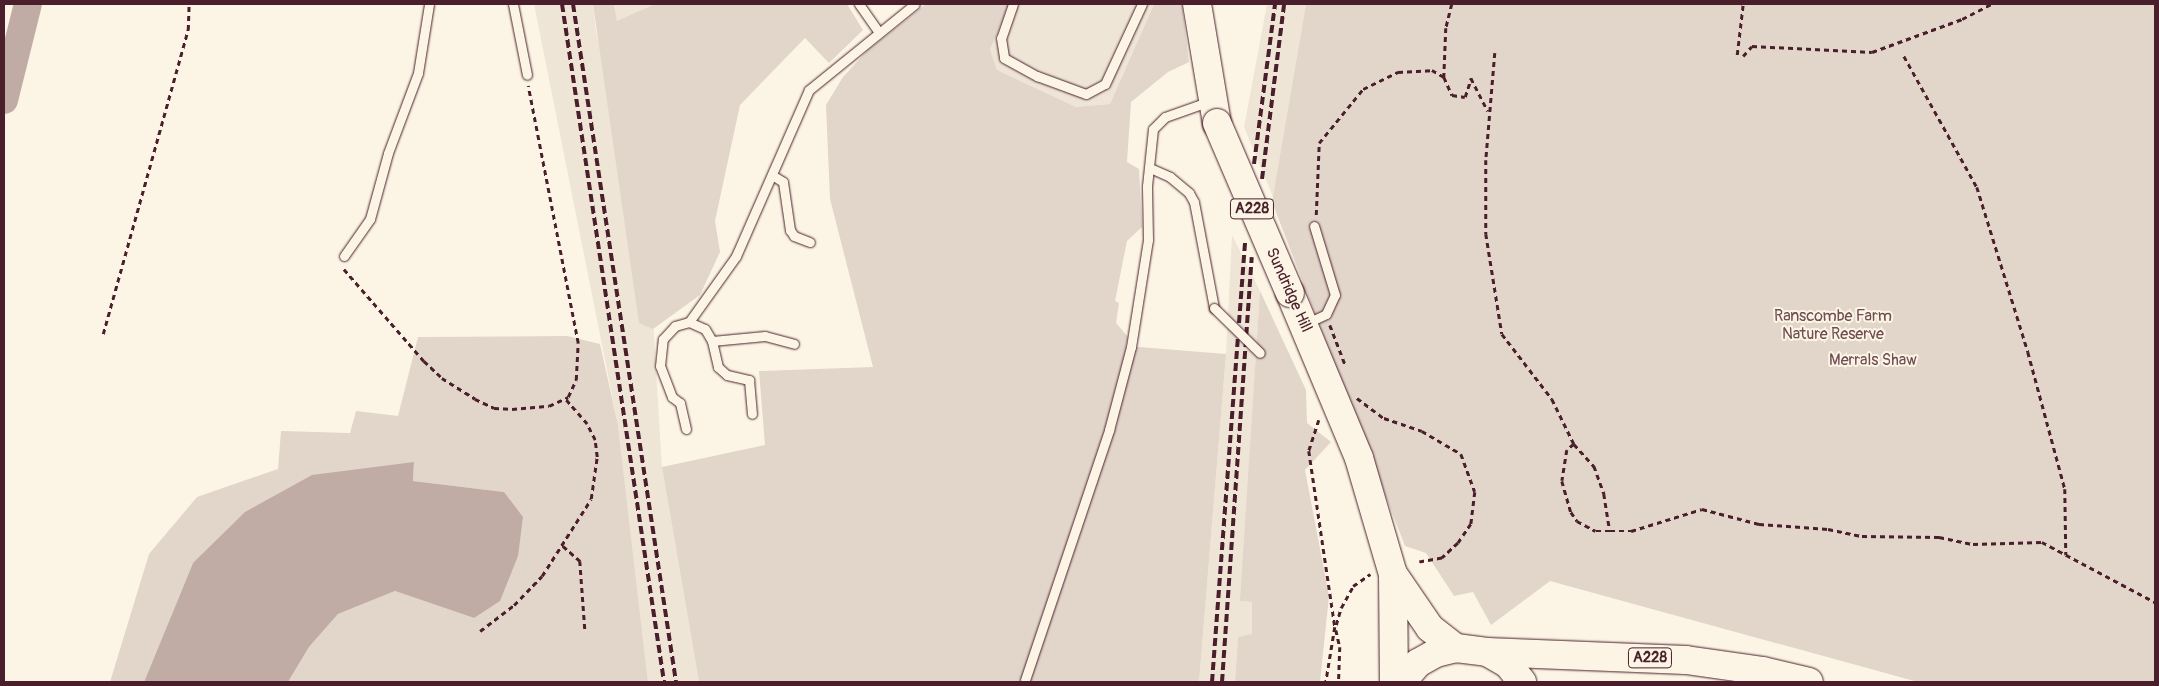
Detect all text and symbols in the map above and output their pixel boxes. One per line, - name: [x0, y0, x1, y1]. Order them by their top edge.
- road number: A228: [1230, 196, 1274, 222]
- street label: Sundridge Hill: [1262, 245, 1316, 335]
- park label: Ranscombe Farm Nature Reserve: [1774, 306, 1892, 344]
- park label: Merrals Shaw: [1829, 350, 1917, 370]
- road number: A228: [1628, 646, 1672, 670]

